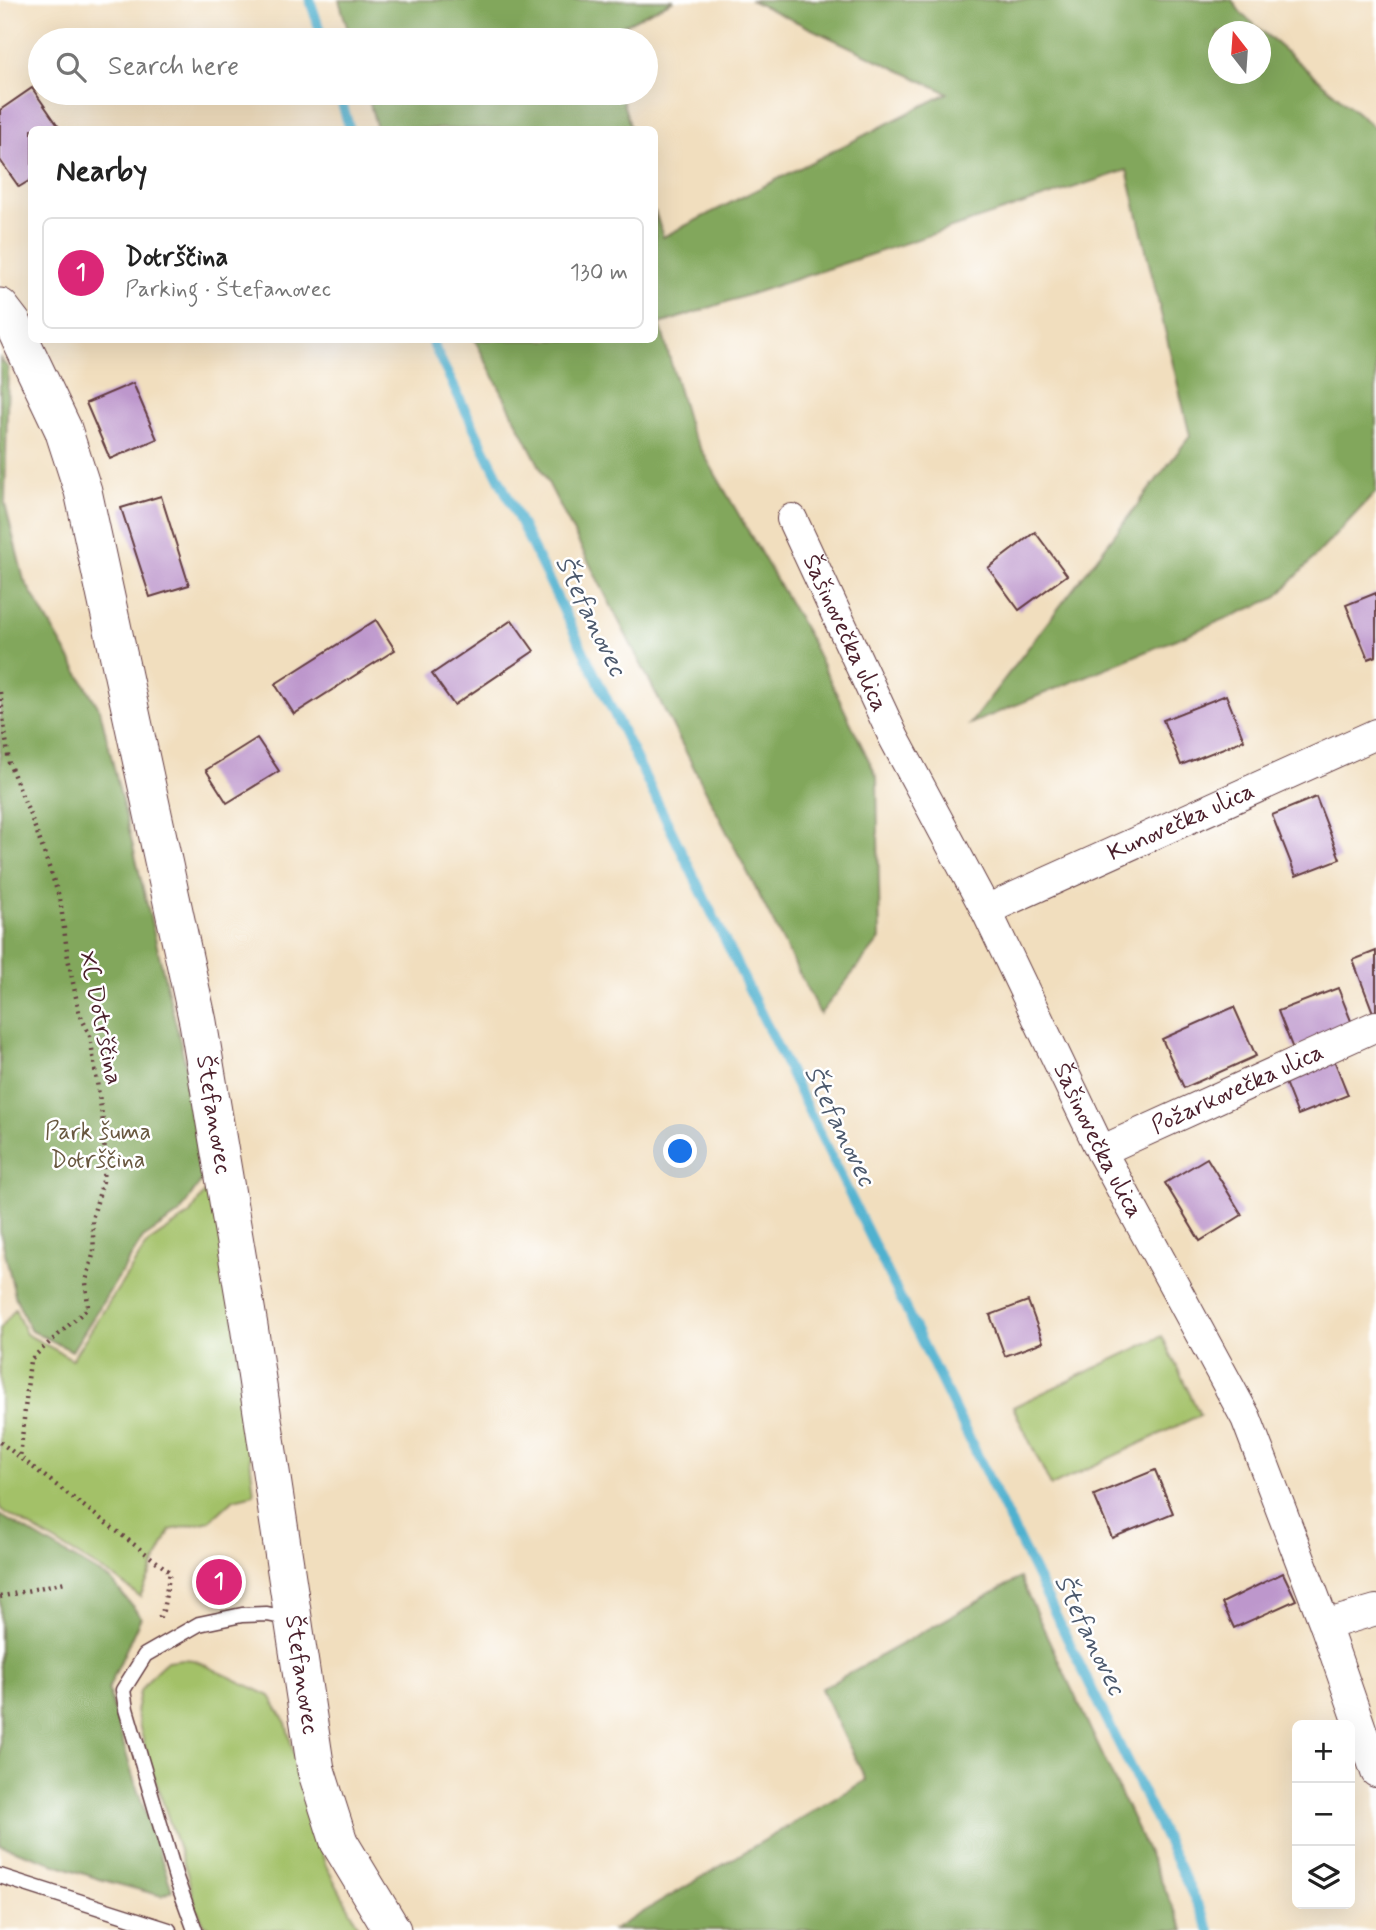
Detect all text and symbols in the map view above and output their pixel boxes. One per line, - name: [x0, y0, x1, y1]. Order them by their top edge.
- north arrow: [1208, 21, 1271, 84]
- search box: [28, 28, 658, 105]
- icon: search: [52, 48, 90, 86]
- text: Search here: [108, 50, 239, 84]
- text: Nearby: [56, 152, 147, 191]
- text: Dotrščina: [125, 241, 228, 275]
- text: 1: [76, 258, 86, 288]
- text: 130 m: [570, 258, 628, 288]
- text: Parking · Štefanovec: [125, 275, 331, 305]
- water label: Štefanovec: [546, 550, 634, 683]
- street label: Šašinovečka ulica: [795, 550, 895, 717]
- street label: Kunovečka ulica: [1103, 775, 1259, 869]
- street label: XC Dotrščina: [71, 948, 129, 1088]
- street label: Požarkovečka ulica: [1147, 1036, 1329, 1141]
- street label: Štefanovec: [188, 1053, 239, 1177]
- street label: Šašinovečka ulica: [1046, 1058, 1150, 1224]
- water label: Štefanovec: [795, 1060, 883, 1193]
- park label: Park šuma Dotrščina: [45, 1117, 151, 1176]
- your location: [663, 1134, 697, 1168]
- pin: 1: [196, 1556, 242, 1608]
- water label: Štefanovec: [1045, 1569, 1133, 1702]
- street label: Štefanovec: [277, 1613, 326, 1737]
- map controls: [1292, 1720, 1355, 1909]
- button: +: [1292, 1720, 1355, 1783]
- button: −: [1292, 1783, 1355, 1846]
- button: layers: [1292, 1846, 1355, 1909]

